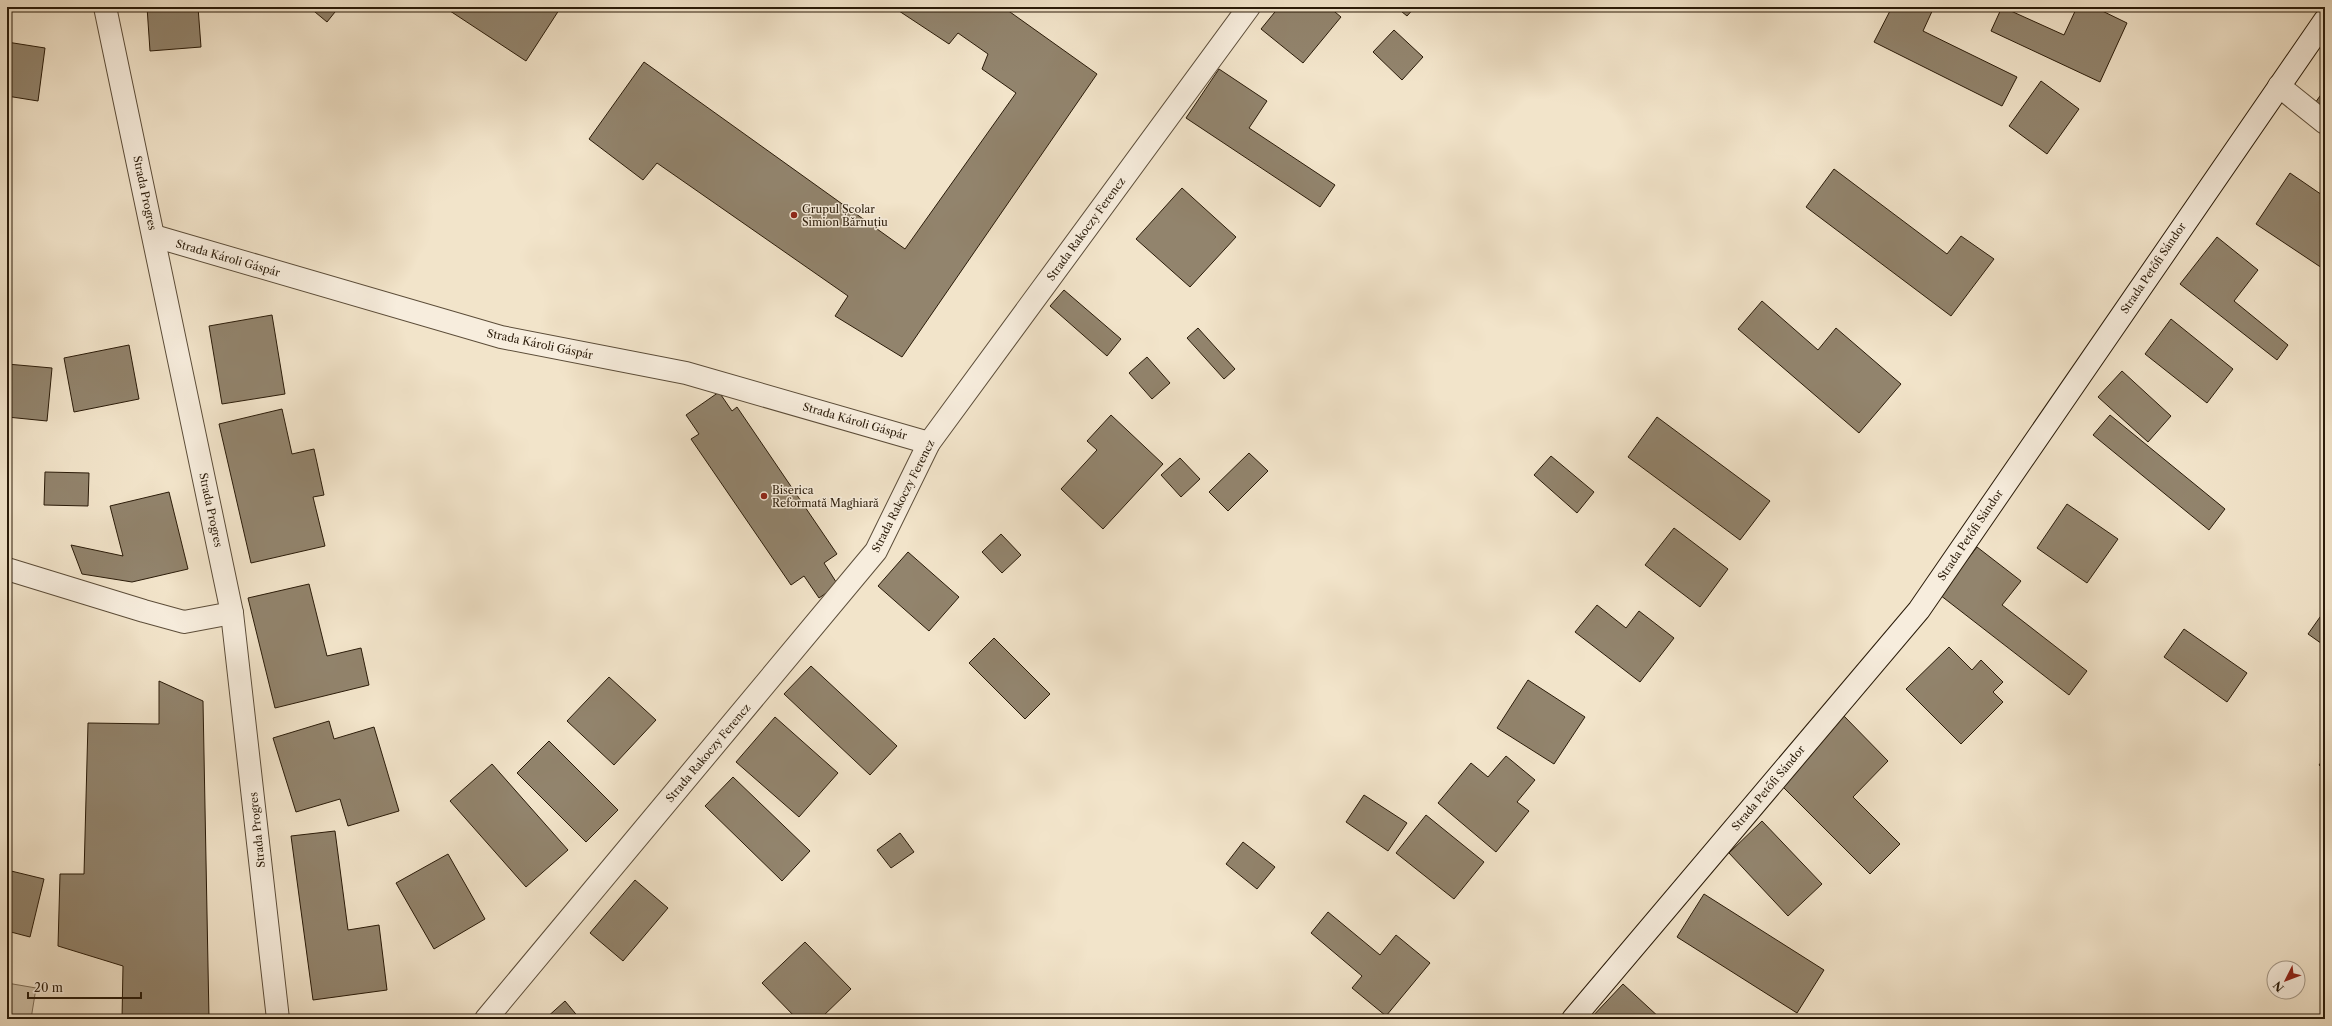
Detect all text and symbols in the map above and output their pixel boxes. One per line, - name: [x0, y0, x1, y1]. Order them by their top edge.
- street label: Strada Progres: [130, 154, 160, 232]
- street label: Strada Rakoczy Ferencz: [1044, 174, 1128, 284]
- place label: Grupul Școlar Simion Bărnuțiu: [802, 202, 888, 229]
- marker: Grupul Școlar Simion Bărnuțiu: [789, 210, 799, 220]
- street label: Strada Petőfi Sándor: [2117, 219, 2189, 316]
- street label: Strada Károli Gáspár: [174, 236, 282, 280]
- street label: Strada Károli Gáspár: [486, 326, 595, 362]
- street label: Strada Károli Gáspár: [801, 399, 909, 443]
- street label: Strada Rakoczy Ferencz: [868, 437, 938, 555]
- street label: Strada Progres: [196, 471, 226, 549]
- place label: Biserica Reformată Maghiară: [772, 483, 879, 510]
- street label: Strada Petőfi Sándor: [1934, 486, 2006, 583]
- marker: Biserica Reformată Maghiară: [759, 491, 769, 501]
- street label: Strada Rakoczy Ferencz: [663, 700, 754, 805]
- street label: Strada Petőfi Sándor: [1728, 742, 1808, 834]
- street label: Strada Progres: [246, 791, 268, 868]
- north arrow: [2266, 960, 2306, 1000]
- scale bar: [28, 974, 141, 1000]
- text: N: [2270, 978, 2287, 995]
- text: 20 m: [34, 980, 63, 995]

